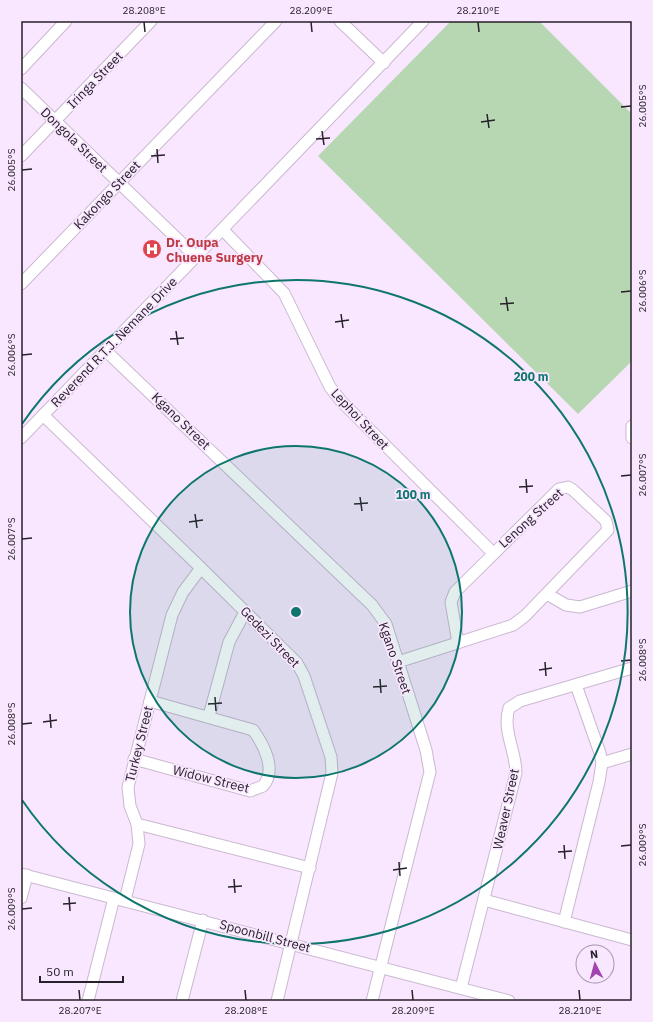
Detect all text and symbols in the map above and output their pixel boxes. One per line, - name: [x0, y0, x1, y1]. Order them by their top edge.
- text: 28.208°E: [122, 4, 166, 17]
- text: 28.209°E: [289, 4, 333, 17]
- text: 28.210°E: [456, 4, 500, 17]
- street label: Iringa Street: [63, 48, 127, 112]
- text: 26.005°S: [636, 84, 649, 128]
- street label: Dongola Street: [37, 104, 111, 176]
- text: 26.005°S: [5, 148, 18, 192]
- street label: Kakongo Street: [70, 157, 144, 233]
- place label: Dr. Oupa Chuene Surgery: [166, 234, 263, 266]
- hospital icon: Dr. Oupa Chuene Surgery: [141, 238, 163, 260]
- text: 26.006°S: [636, 269, 649, 313]
- street label: Reverend R.T.J. Nemane Drive: [47, 273, 181, 411]
- text: 26.006°S: [5, 333, 18, 377]
- text: 200 m: [513, 369, 549, 384]
- street label: Lephoi Street: [327, 385, 393, 453]
- street label: Kgano Street: [148, 389, 214, 453]
- text: 26.007°S: [636, 453, 649, 497]
- street label: Lenong Street: [495, 485, 567, 551]
- text: 100 m: [395, 487, 431, 502]
- text: 26.007°S: [5, 517, 18, 561]
- street label: Gedezi Street: [237, 603, 303, 671]
- centre of rings: [289, 605, 303, 619]
- street label: Kgano Street: [375, 620, 415, 696]
- text: 26.008°S: [636, 638, 649, 682]
- text: 26.008°S: [5, 702, 18, 746]
- street label: Turkey Street: [121, 704, 157, 784]
- street label: Widow Street: [171, 761, 251, 797]
- street label: Weaver Street: [489, 767, 523, 851]
- text: 26.009°S: [636, 823, 649, 867]
- text: 26.009°S: [5, 887, 18, 931]
- street label: Spoonbill Street: [218, 916, 312, 956]
- north arrow: [575, 944, 615, 984]
- text: N: [589, 947, 599, 961]
- scale bar: [40, 958, 123, 984]
- text: 50 m: [46, 964, 74, 979]
- text: 28.207°E: [58, 1004, 102, 1017]
- text: 28.208°E: [224, 1004, 268, 1017]
- text: 28.209°E: [391, 1004, 435, 1017]
- text: 28.210°E: [558, 1004, 602, 1017]

